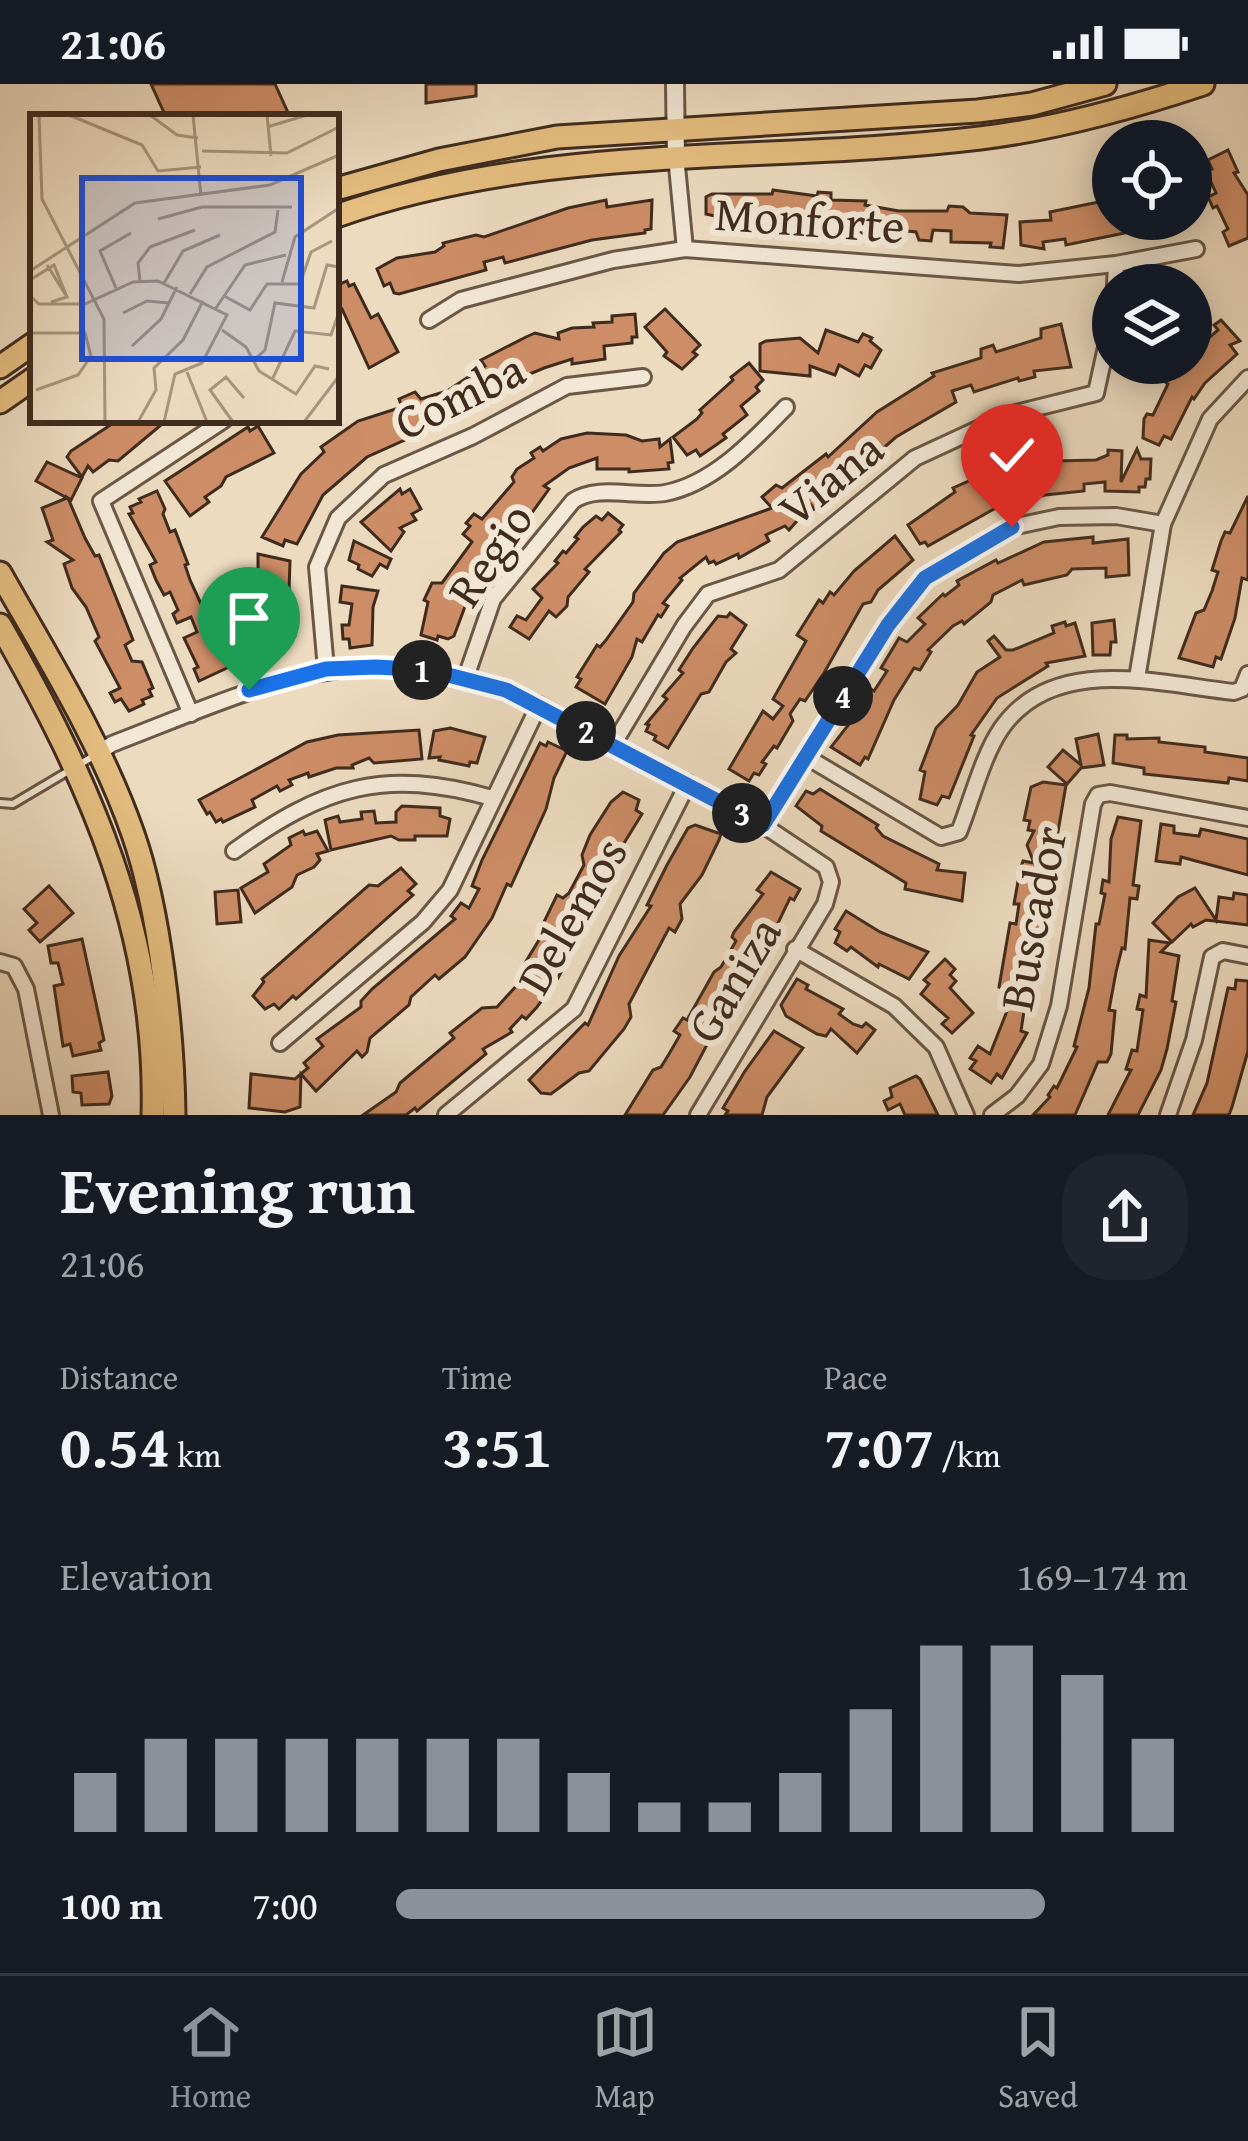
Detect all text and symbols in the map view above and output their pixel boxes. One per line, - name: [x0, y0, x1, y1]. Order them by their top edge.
- text: 21:06: [60, 10, 166, 75]
- inset map: [30, 114, 339, 423]
- map controls: [1092, 120, 1212, 384]
- button: locate: [1092, 120, 1212, 240]
- street label: Monforte: [713, 177, 907, 261]
- button: layers: [1092, 264, 1212, 384]
- street label: Comba: [382, 333, 537, 457]
- pin: [961, 404, 1063, 527]
- street label: Viana: [762, 413, 898, 542]
- icon: check: [979, 422, 1045, 488]
- street label: Regio: [428, 488, 550, 620]
- pin: [198, 567, 300, 690]
- icon: arrive: [216, 585, 282, 651]
- pin: 1: [392, 640, 452, 700]
- text: 1: [413, 646, 431, 694]
- pin: 4: [813, 666, 873, 726]
- text: 4: [834, 672, 852, 720]
- pin: 2: [556, 701, 616, 761]
- text: 2: [577, 707, 595, 755]
- pin: 3: [712, 783, 772, 843]
- text: 3: [733, 789, 751, 837]
- street label: Buscador: [979, 820, 1085, 1016]
- street label: Delemos: [498, 823, 644, 1007]
- street label: Ganiza: [668, 903, 798, 1055]
- text: Evening run: [60, 1140, 415, 1237]
- button: share: [1062, 1154, 1188, 1280]
- text: 21:06: [60, 1234, 145, 1291]
- text: Distance: [60, 1353, 178, 1401]
- text: Time: [442, 1353, 512, 1401]
- text: Pace: [824, 1353, 887, 1401]
- text: 0.54: [60, 1401, 170, 1489]
- text: 3:51: [442, 1401, 552, 1489]
- text: 7:07: [824, 1401, 934, 1489]
- text: km: [170, 1431, 221, 1479]
- text: /km: [934, 1431, 1001, 1479]
- text: Elevation: [60, 1547, 213, 1604]
- text: 169–174 m: [1016, 1547, 1188, 1604]
- text: 100 m: [60, 1876, 163, 1933]
- text: 7:00: [252, 1876, 318, 1933]
- tab: Home: [170, 1999, 251, 2119]
- tab: Map: [592, 1999, 658, 2119]
- tab: Saved: [998, 1999, 1078, 2119]

